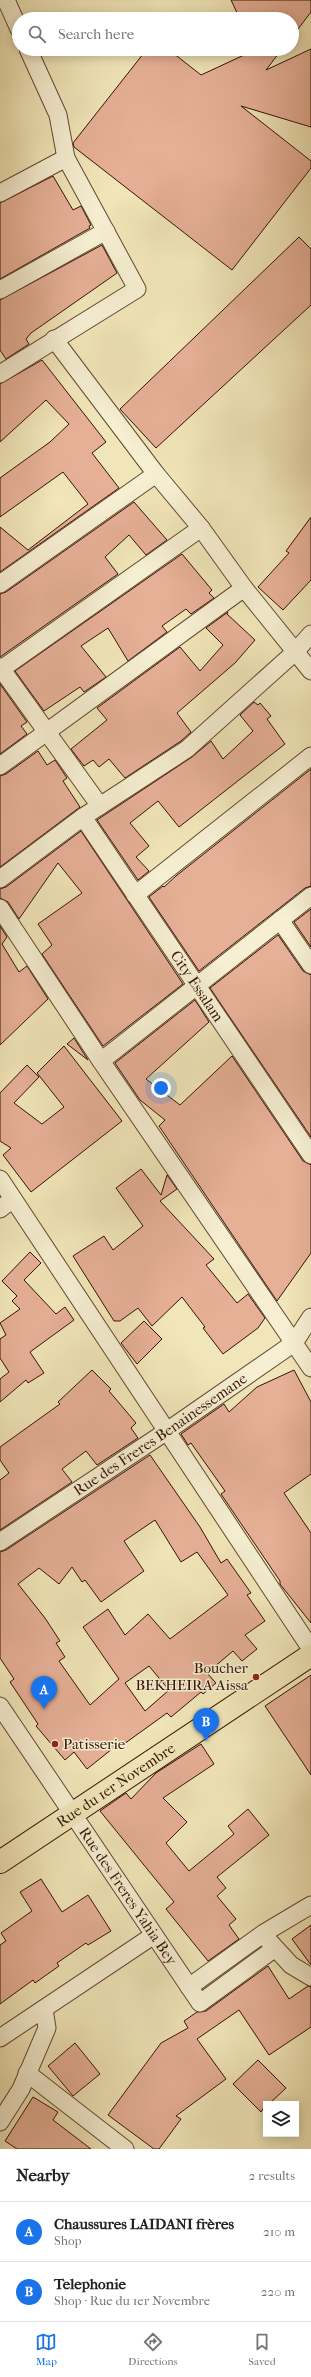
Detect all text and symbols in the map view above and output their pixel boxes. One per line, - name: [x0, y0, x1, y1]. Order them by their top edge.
- search box: [12, 12, 299, 56]
- icon: search: [26, 23, 48, 45]
- text: Search here: [58, 25, 134, 43]
- street label: City Essalam: [167, 947, 228, 1025]
- your location: [151, 1078, 171, 1098]
- street label: Rue des Freres Benainessemane: [70, 1369, 251, 1500]
- place label: Boucher BEKHEIRA Aissa: [135, 1659, 249, 1694]
- marker: Boucher BEKHEIRA Aissa: [251, 1672, 261, 1682]
- pin: A: [31, 1676, 57, 1709]
- pin: B: [193, 1708, 219, 1741]
- place label: Patisserie: [63, 1735, 126, 1753]
- marker: Patisserie: [50, 1739, 60, 1749]
- street label: Rue du 1er Novembre: [53, 1739, 179, 1831]
- street label: Rue des Freres Yahia Bey: [75, 1824, 181, 1969]
- map controls: [263, 2101, 299, 2137]
- button: layers: [263, 2101, 299, 2137]
- text: Nearby: [16, 2165, 70, 2185]
- text: 2 results: [249, 2168, 295, 2183]
- text: Chaussures LAIDANI frères: [54, 2215, 234, 2233]
- text: A: [25, 2224, 33, 2239]
- text: 210 m: [263, 2224, 295, 2239]
- text: Shop: [54, 2233, 82, 2248]
- text: Telephonie: [54, 2275, 126, 2293]
- text: B: [25, 2284, 33, 2299]
- text: 220 m: [261, 2284, 295, 2299]
- text: Shop · Rue du 1er Novembre: [54, 2293, 210, 2308]
- tab: Map: [35, 2331, 57, 2368]
- tab: Directions: [128, 2331, 178, 2368]
- tab: Saved: [248, 2331, 276, 2368]

